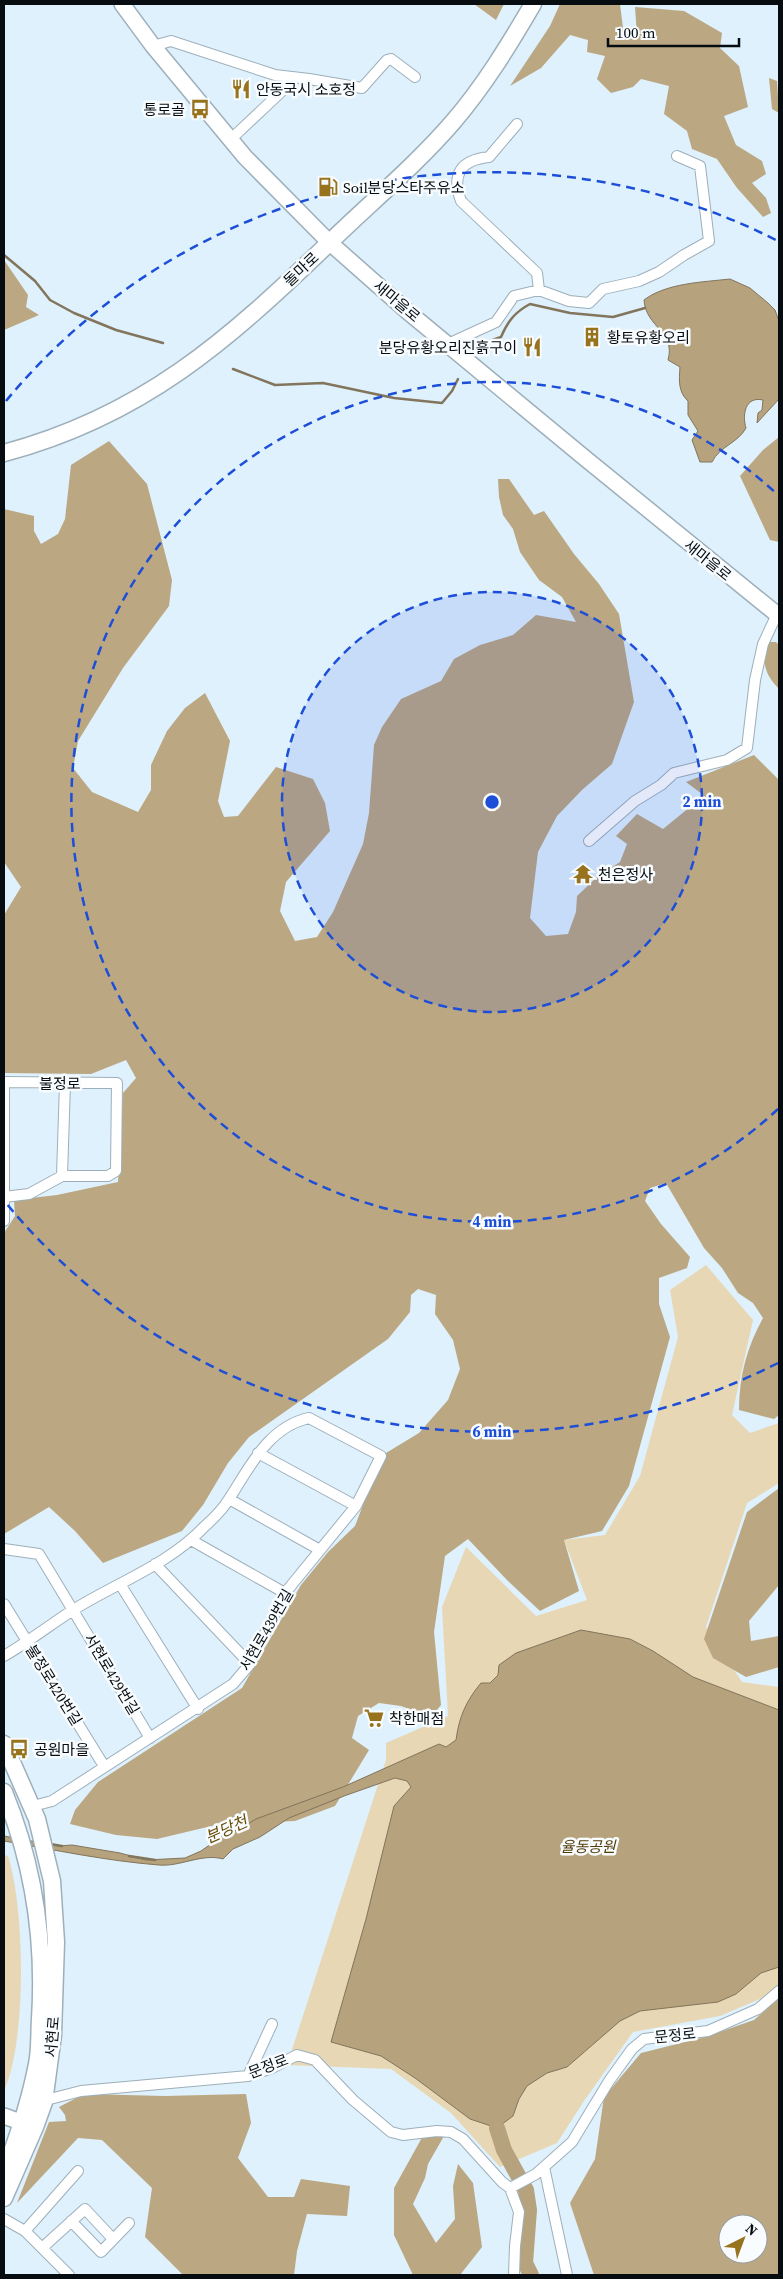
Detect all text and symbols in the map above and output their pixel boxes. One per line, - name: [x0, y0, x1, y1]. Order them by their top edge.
- scale bar: [608, 15, 739, 47]
- text: 100 m: [616, 22, 656, 43]
- restaurant icon: 안동국시 소호정: [230, 78, 252, 100]
- place label: 안동국시 소호정: [256, 79, 356, 100]
- bus stop icon: 통로골: [189, 98, 211, 120]
- place label: 통로골: [144, 99, 185, 120]
- fuel station icon: Soil분당스타주유소: [317, 176, 339, 198]
- place label: Soil분당스타주유소: [343, 177, 465, 198]
- street label: 돌마로: [279, 247, 323, 291]
- street label: 새마을로: [369, 275, 425, 327]
- building icon: 황토유황오리: [581, 326, 603, 348]
- place label: 황토유황오리: [607, 327, 690, 348]
- restaurant icon: 분당유황오리진흙구이: [521, 336, 543, 358]
- place label: 분당유황오리진흙구이: [379, 337, 517, 358]
- street label: 새마을로: [680, 534, 736, 586]
- text: 2 min: [683, 791, 721, 812]
- centre of rings: [483, 793, 501, 811]
- temple icon: 천은정사: [572, 863, 594, 885]
- place label: 천은정사: [598, 864, 653, 885]
- street label: 불정로: [39, 1073, 81, 1094]
- text: 4 min: [473, 1211, 511, 1232]
- text: 6 min: [473, 1421, 511, 1442]
- street label: 서현로439번길: [234, 1585, 298, 1675]
- street label: 서현로429번길: [79, 1629, 145, 1719]
- street label: 불정로420번길: [21, 1641, 87, 1729]
- supermarket icon: 착한매점: [363, 1707, 385, 1729]
- place label: 착한매점: [389, 1708, 444, 1729]
- bus stop icon: 공원마을: [8, 1738, 30, 1760]
- place label: 공원마을: [34, 1739, 89, 1760]
- water label: 분당천: [201, 1809, 253, 1848]
- park label: 율동공원: [560, 1836, 617, 1857]
- street label: 서현로: [40, 2015, 64, 2059]
- street label: 문정로: [653, 2022, 697, 2048]
- street label: 문정로: [245, 2049, 291, 2083]
- north arrow: [718, 2214, 768, 2264]
- text: N: [741, 2218, 762, 2240]

